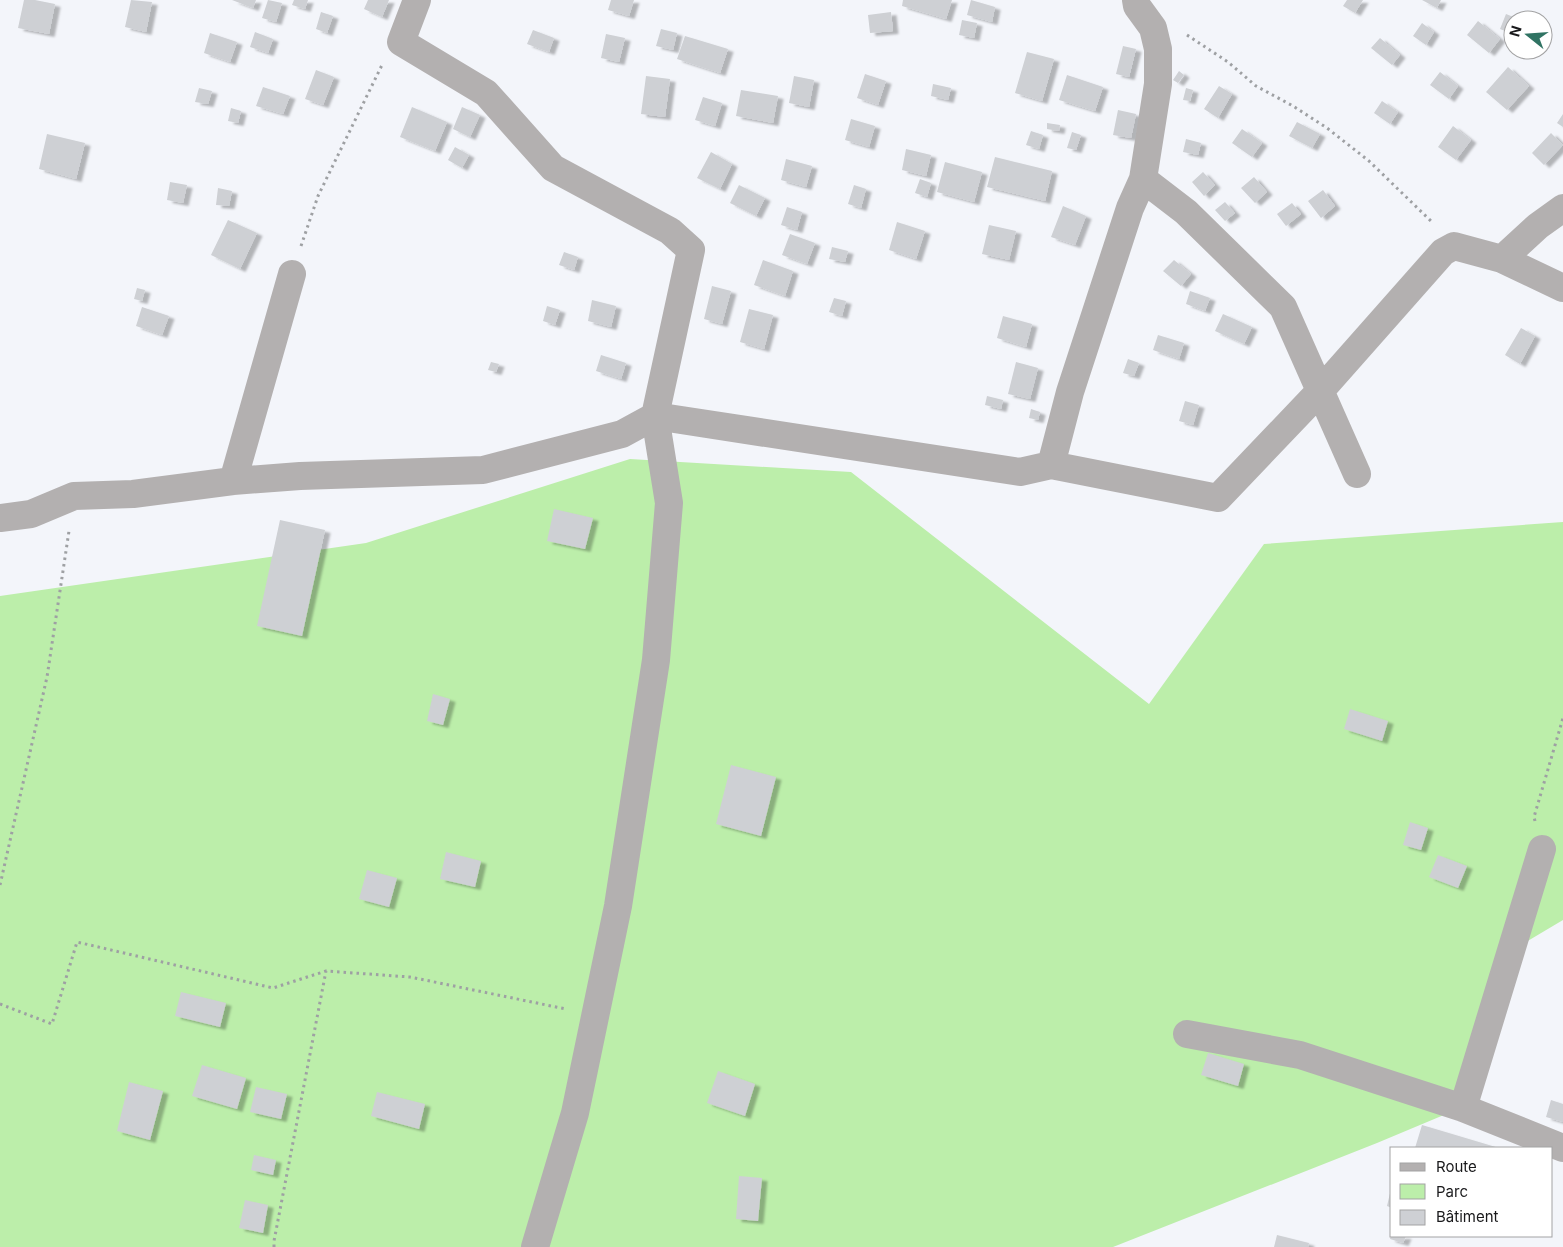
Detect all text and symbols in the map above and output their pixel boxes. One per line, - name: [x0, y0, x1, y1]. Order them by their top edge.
- north arrow: [1503, 10, 1553, 60]
- text: N: [1505, 23, 1525, 39]
- legend: [1390, 1147, 1553, 1237]
- text: Route: [1436, 1157, 1477, 1176]
- text: Parc: [1436, 1182, 1468, 1201]
- text: Bâtiment: [1436, 1207, 1499, 1226]

